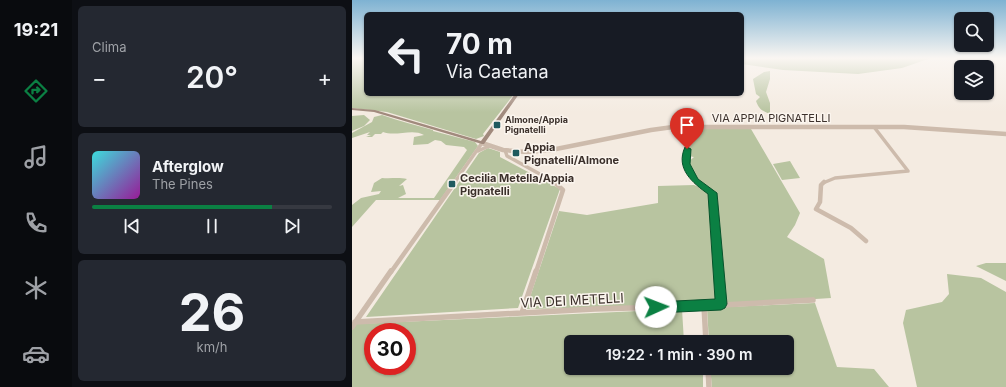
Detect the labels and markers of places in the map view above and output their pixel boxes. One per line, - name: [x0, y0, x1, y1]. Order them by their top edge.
- pin: [670, 108, 704, 149]
- place label: Almone/Appia Pignatelli: [505, 114, 568, 135]
- marker: Almone/Appia Pignatelli: [492, 120, 502, 130]
- place label: Appia Pignatelli/Almone: [524, 140, 620, 167]
- marker: Appia Pignatelli/Almone: [511, 148, 521, 158]
- place label: Cecilia Metella/Appia Pignatelli: [460, 171, 574, 198]
- marker: Cecilia Metella/Appia Pignatelli: [447, 179, 457, 189]

